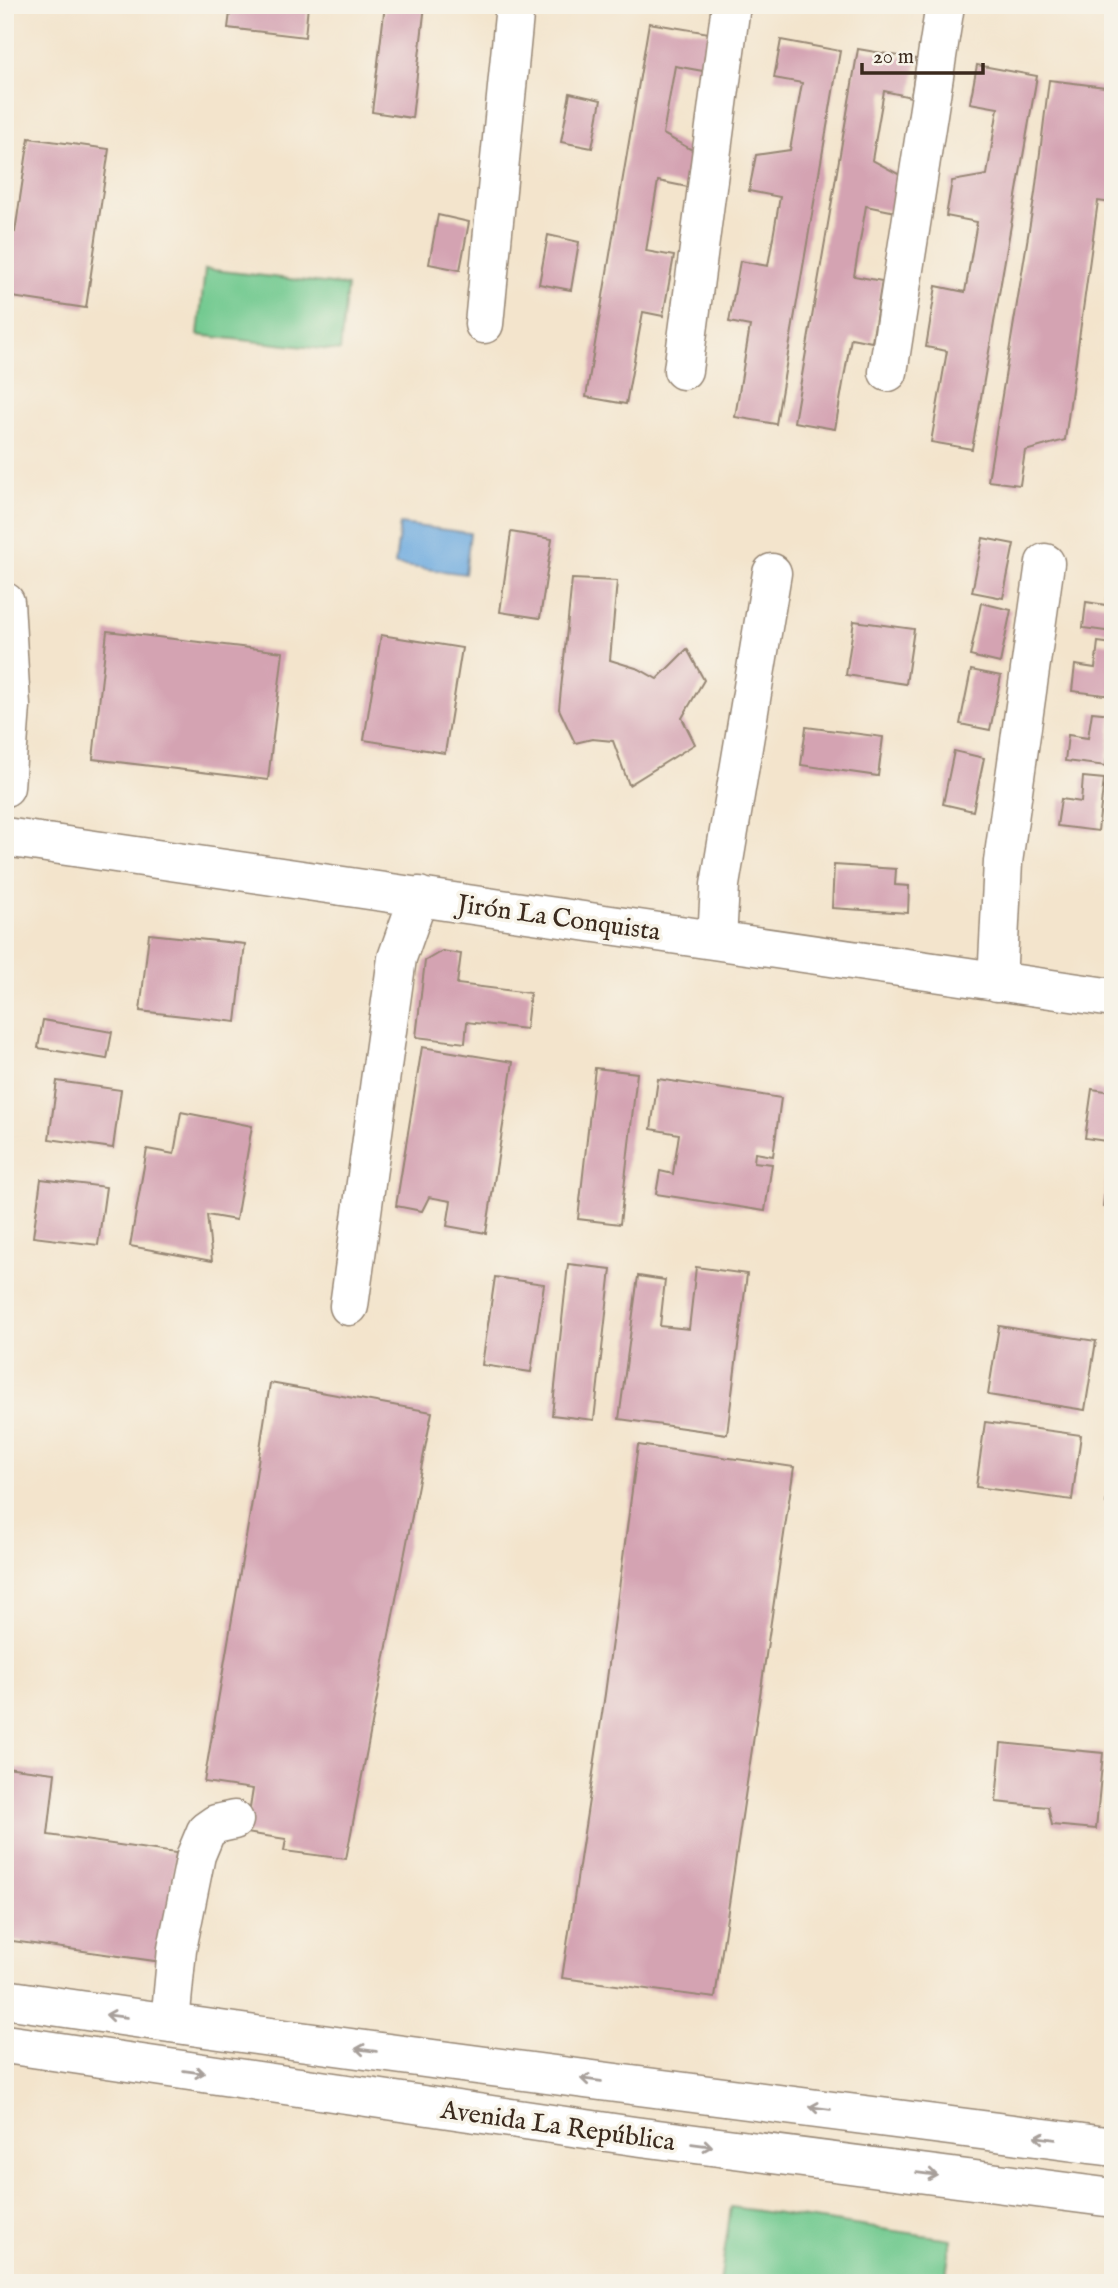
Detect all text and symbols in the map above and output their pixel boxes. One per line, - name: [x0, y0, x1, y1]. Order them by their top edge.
- scale bar: [862, 32, 983, 76]
- text: 20 m: [873, 44, 914, 71]
- street label: Jirón La Conquista: [452, 887, 663, 949]
- one-way arrow: [105, 2009, 128, 2022]
- one-way arrow: [355, 2043, 378, 2056]
- one-way arrow: [182, 2065, 205, 2078]
- one-way arrow: [580, 2074, 603, 2087]
- street label: Avenida La República: [437, 2094, 678, 2159]
- one-way arrow: [809, 2101, 831, 2114]
- one-way arrow: [1034, 2131, 1057, 2144]
- one-way arrow: [690, 2139, 712, 2152]
- one-way arrow: [915, 2167, 938, 2180]

